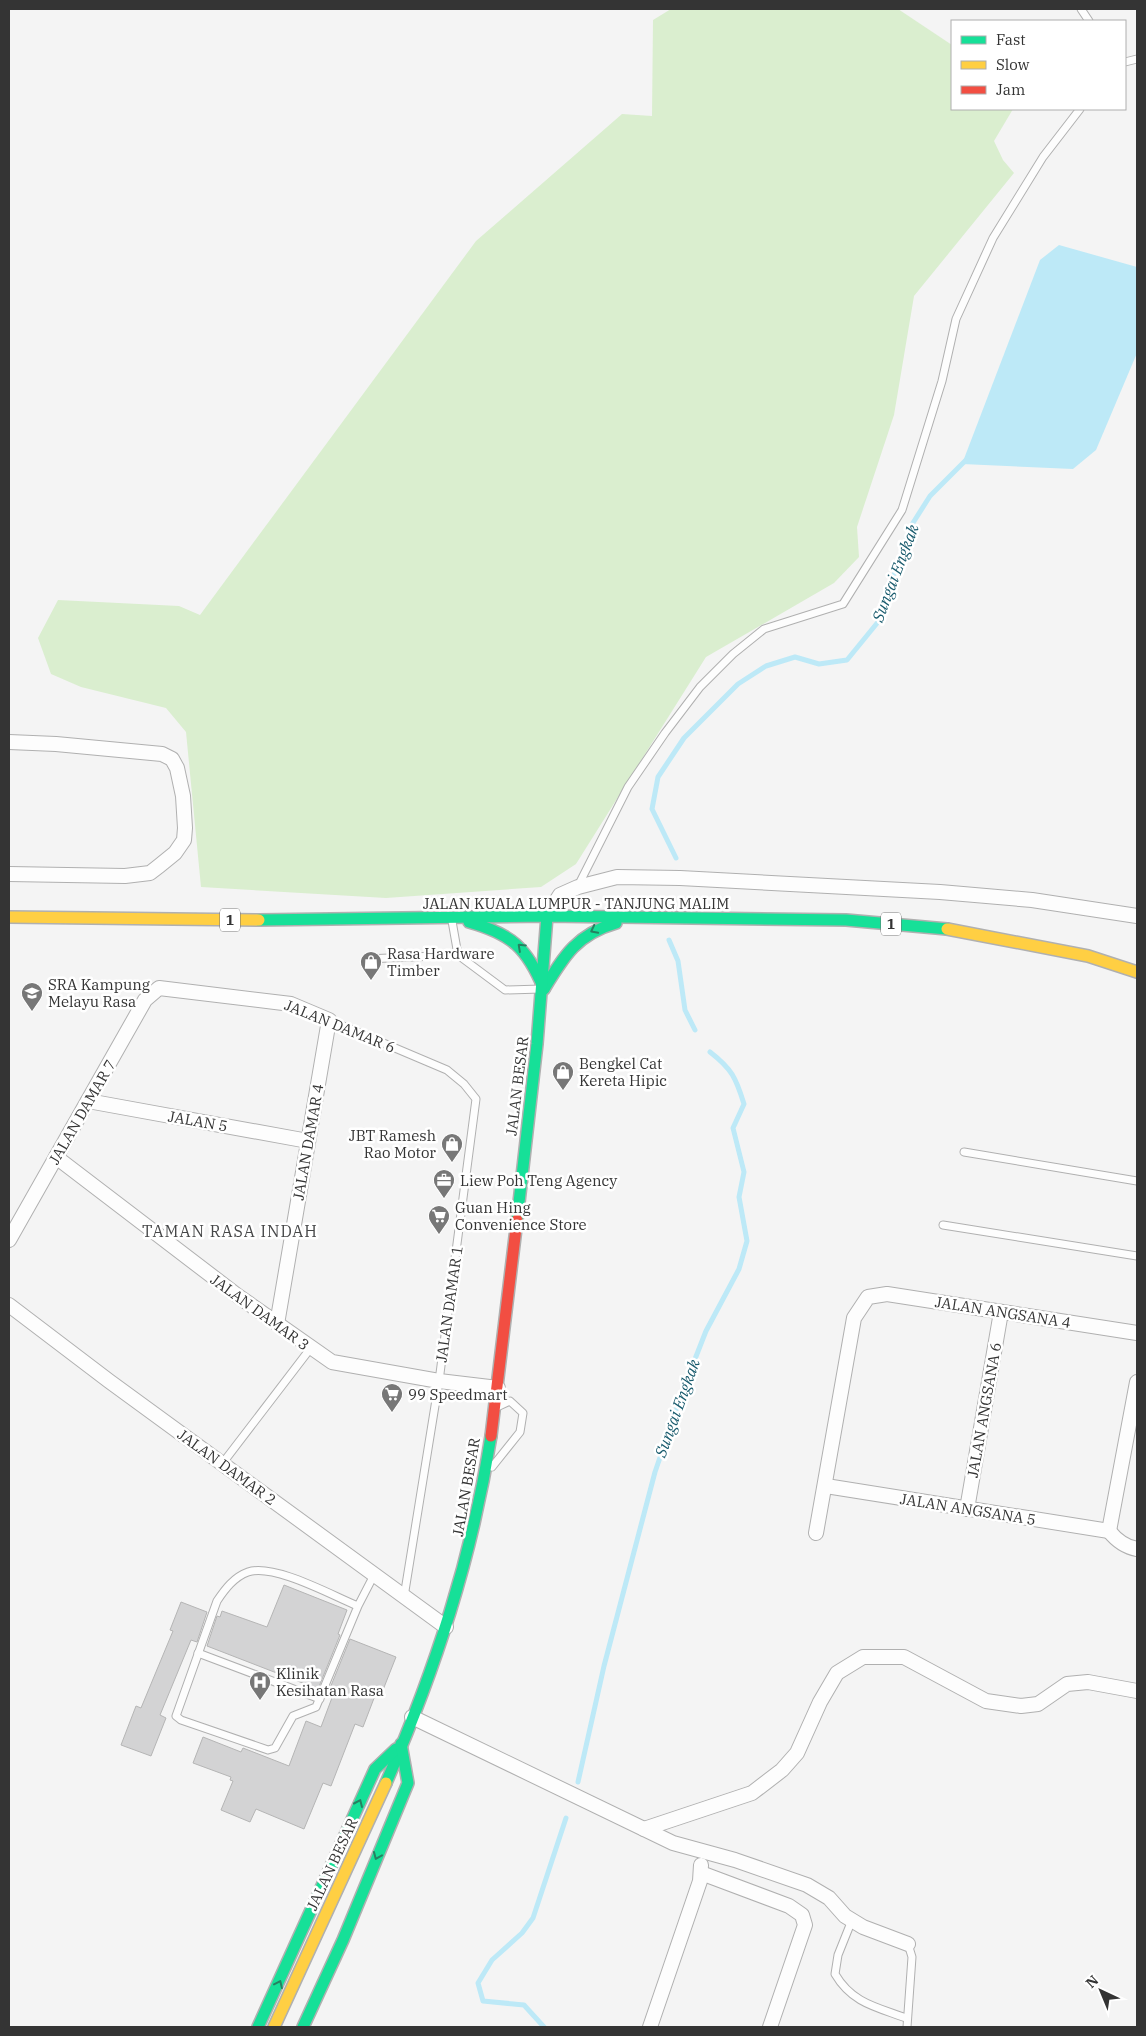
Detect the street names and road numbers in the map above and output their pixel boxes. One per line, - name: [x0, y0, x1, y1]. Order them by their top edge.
- street label: JALAN KUALA LUMPUR - TANJUNG MALIM: [423, 894, 729, 913]
- road number: 1: [220, 908, 240, 932]
- road number: 1: [881, 912, 901, 936]
- street label: JALAN DAMAR 6: [282, 995, 398, 1057]
- street label: JALAN BESAR: [501, 1035, 533, 1137]
- street label: JALAN DAMAR 7: [44, 1056, 120, 1168]
- street label: JALAN DAMAR 4: [288, 1082, 328, 1202]
- street label: JALAN 5: [167, 1106, 229, 1136]
- street label: JALAN DAMAR 1: [431, 1244, 467, 1364]
- street label: JALAN DAMAR 3: [207, 1270, 313, 1354]
- street label: JALAN ANGSANA 4: [934, 1292, 1072, 1332]
- street label: JALAN ANGSANA 6: [963, 1341, 1005, 1479]
- street label: JALAN DAMAR 2: [174, 1425, 280, 1509]
- street label: JALAN BESAR: [448, 1436, 484, 1538]
- street label: JALAN ANGSANA 5: [899, 1489, 1037, 1529]
- street label: JALAN BESAR: [302, 1815, 362, 1913]

